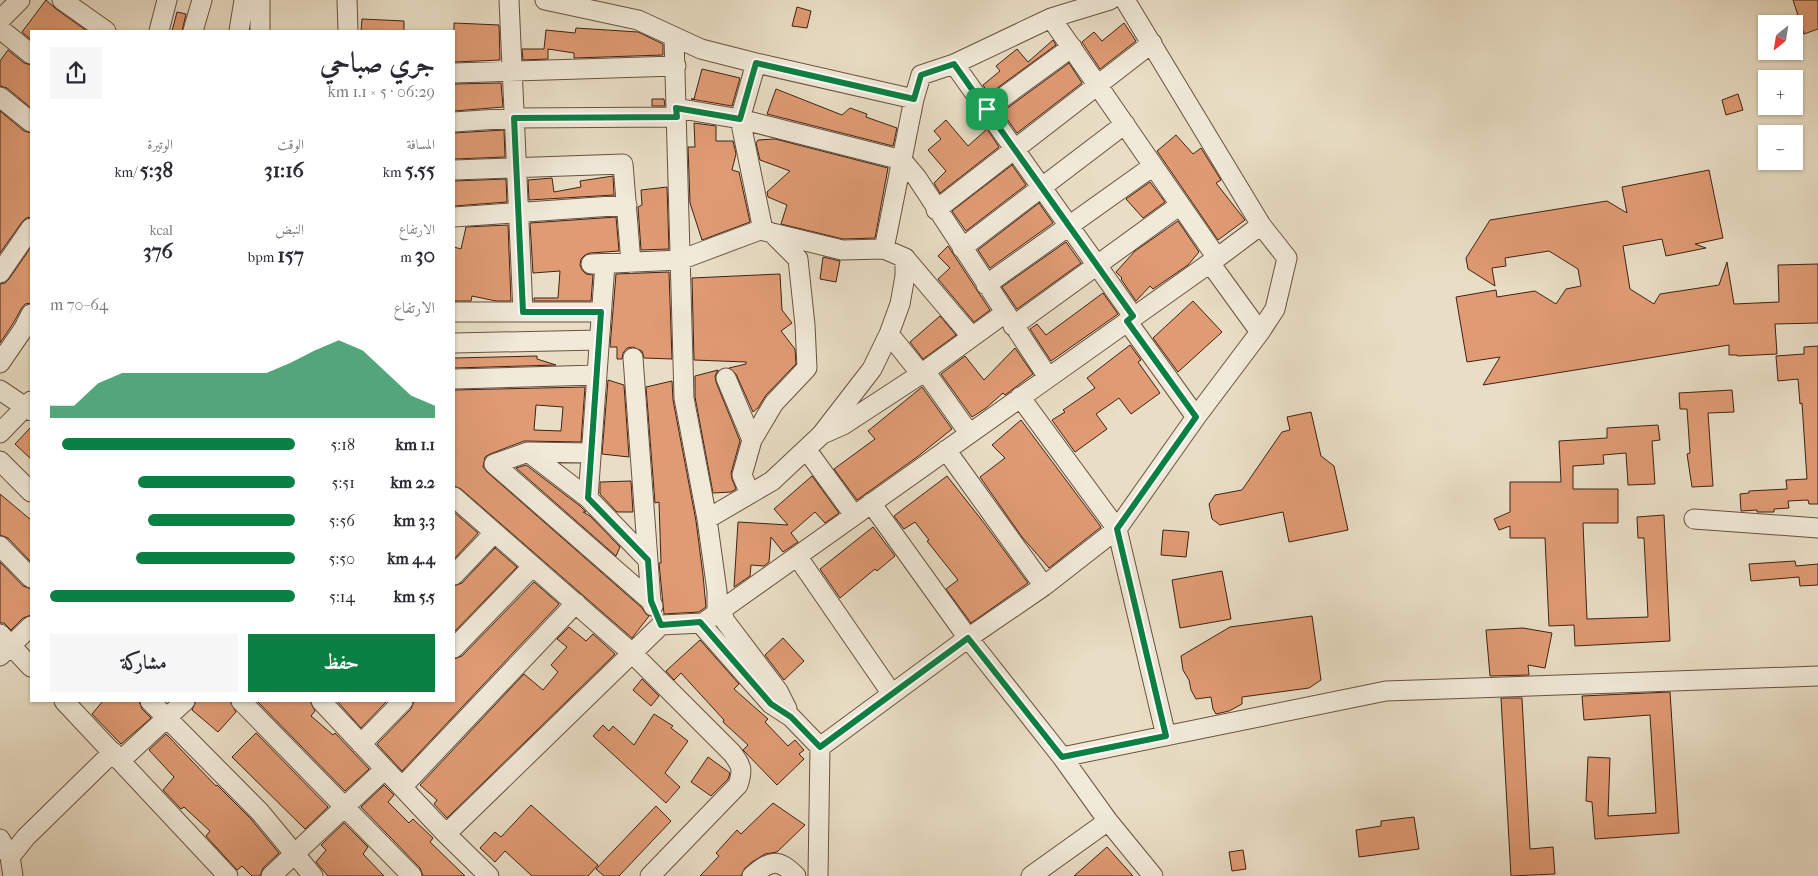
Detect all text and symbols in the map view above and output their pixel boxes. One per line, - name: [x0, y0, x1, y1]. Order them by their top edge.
- north arrow: [1758, 15, 1802, 60]
- map controls: [1758, 15, 1803, 170]
- text: جري صباحي: [320, 46, 435, 79]
- button: share: [50, 47, 102, 99]
- button: +: [1758, 70, 1803, 115]
- text: 06:29 · 5 × 1.1 km: [327, 82, 435, 101]
- pin: [966, 88, 1008, 130]
- icon: arrive: [973, 95, 1001, 123]
- button: −: [1758, 125, 1803, 170]
- text: الوتيرة: [147, 136, 173, 153]
- text: الوقت: [277, 136, 304, 153]
- text: المسافة: [406, 136, 435, 153]
- text: 5:38: [140, 158, 173, 182]
- text: 31:16: [264, 158, 304, 182]
- text: 5.55: [405, 158, 435, 182]
- text: /km: [114, 164, 140, 181]
- text: km: [383, 164, 405, 181]
- text: النبض: [275, 221, 304, 238]
- text: الارتفاع: [399, 221, 435, 238]
- text: kcal: [149, 222, 173, 239]
- text: 376: [143, 239, 173, 263]
- text: 157: [277, 243, 304, 267]
- text: 30: [415, 243, 435, 267]
- text: bpm: [248, 249, 277, 266]
- text: m: [400, 249, 415, 266]
- text: 64–70 m: [50, 295, 108, 314]
- text: الارتفاع: [393, 298, 435, 317]
- text: 5:18: [330, 435, 355, 454]
- text: 1.1 km: [396, 435, 435, 454]
- text: 5:51: [332, 473, 355, 492]
- text: 2.2 km: [390, 473, 435, 492]
- text: 5:56: [329, 511, 355, 530]
- text: 3.3 km: [394, 511, 435, 530]
- text: 5:50: [329, 549, 355, 568]
- text: 4.4 km: [387, 549, 435, 568]
- text: 5:14: [329, 587, 355, 606]
- text: 5.5 km: [394, 587, 435, 606]
- button: مشاركة: [50, 634, 238, 692]
- button: حفظ: [248, 634, 435, 692]

